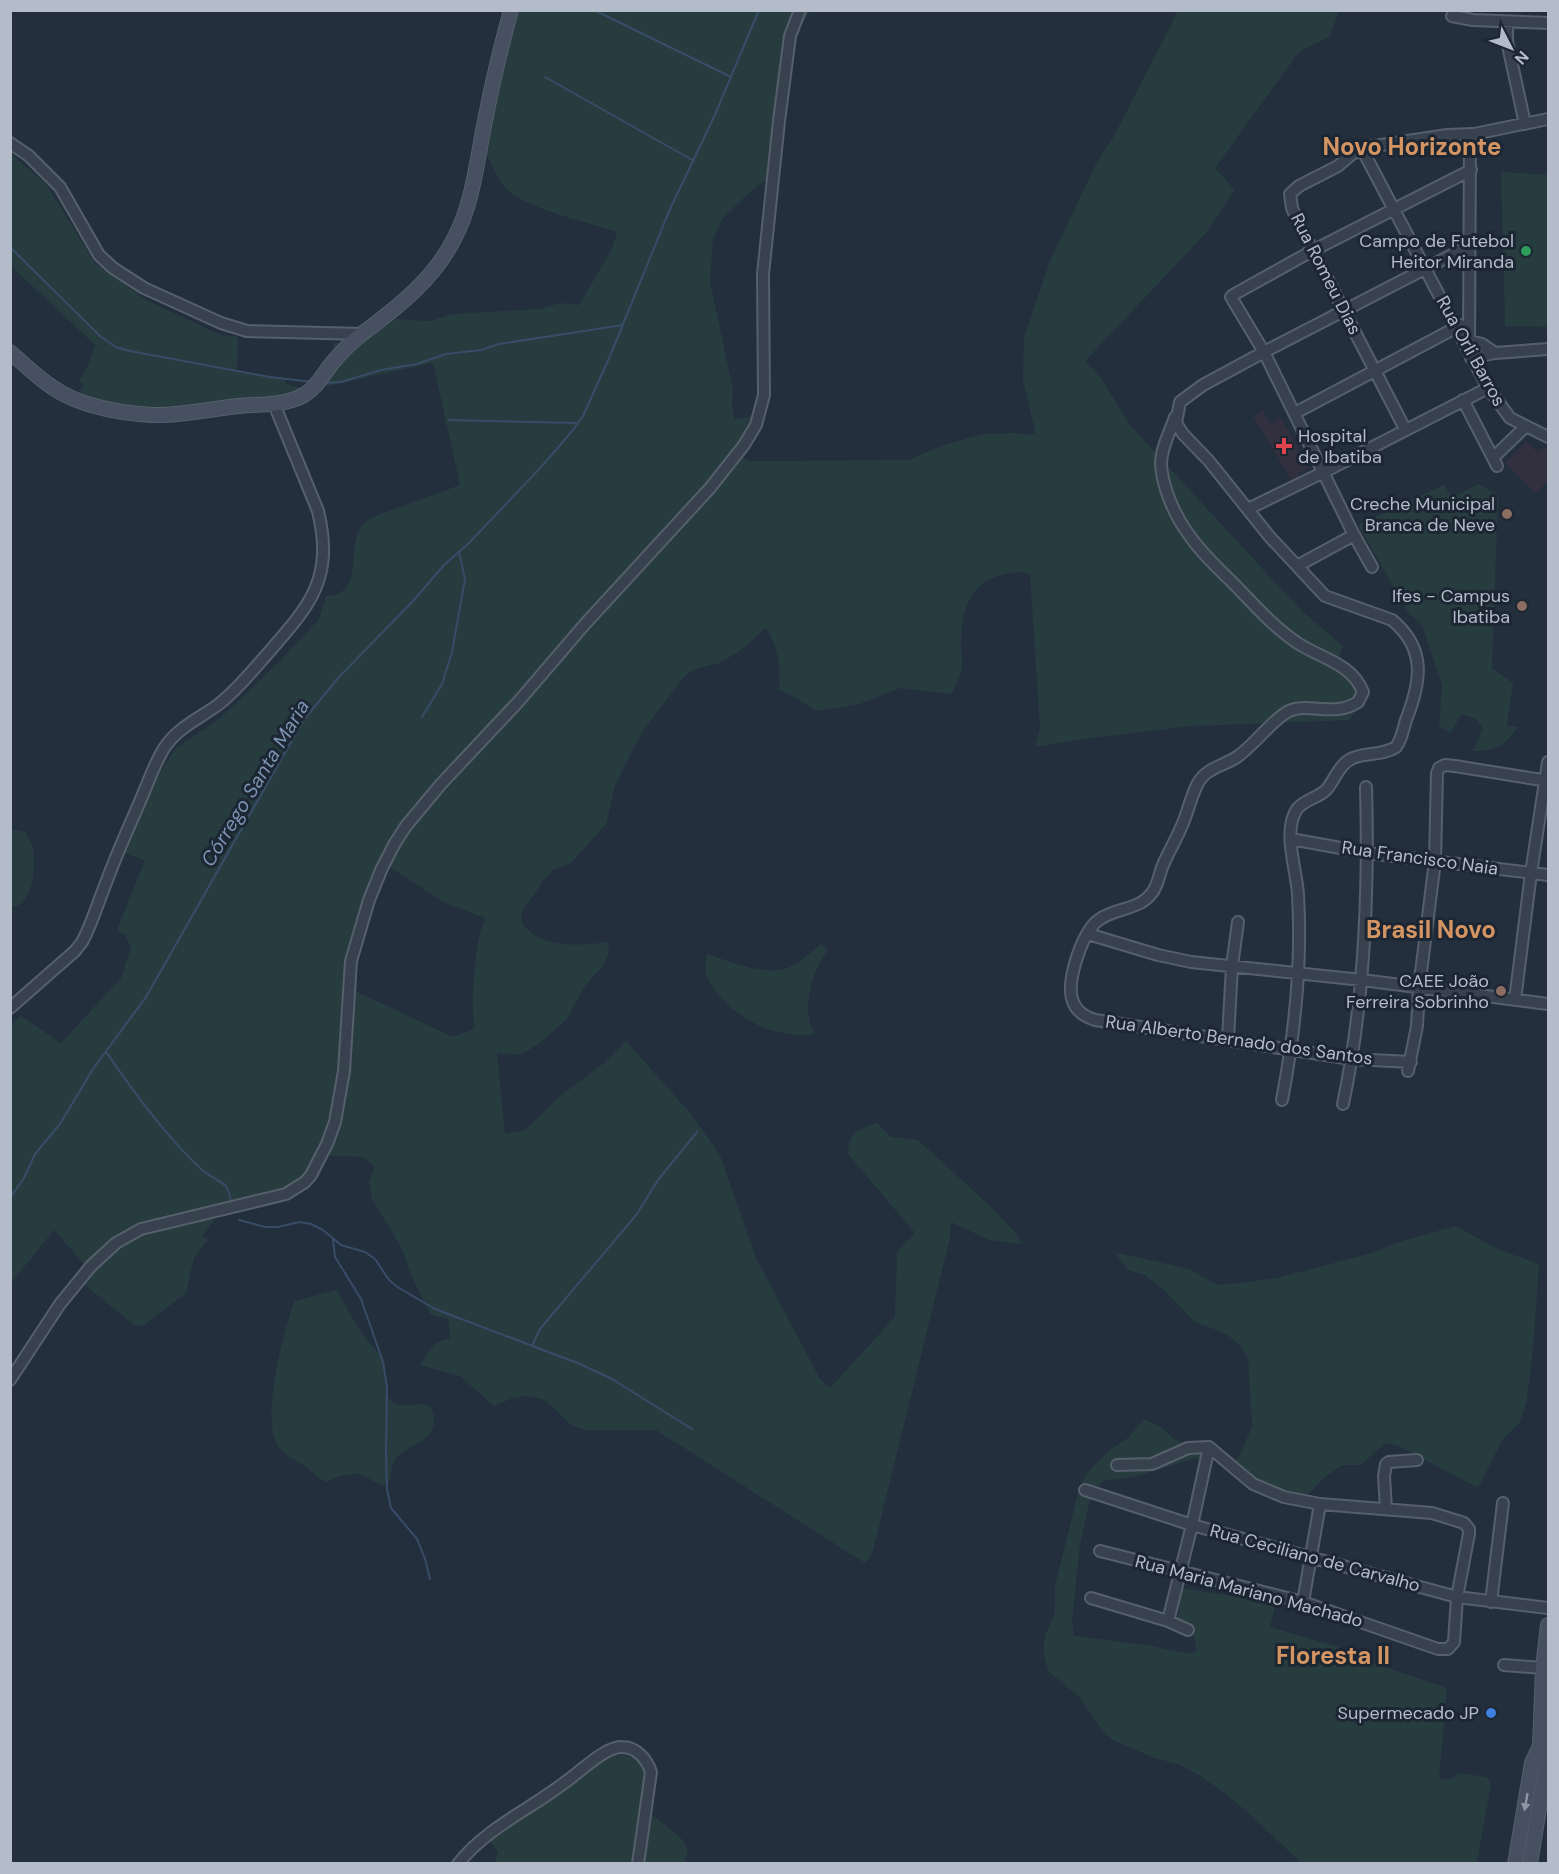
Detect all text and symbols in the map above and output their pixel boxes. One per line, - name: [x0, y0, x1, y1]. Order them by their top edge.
- north arrow: [1481, 18, 1541, 78]
- text: N: [1510, 46, 1533, 69]
- district label: Novo Horizonte: [1323, 131, 1501, 162]
- street label: Rua Romeu Dias: [1285, 209, 1367, 339]
- place label: Campo de Futebol Heitor Miranda: [1359, 229, 1514, 274]
- marker: Campo de Futebol Heitor Miranda: [1519, 244, 1533, 258]
- street label: Rua Orli Barros: [1431, 292, 1511, 410]
- place label: Hospital de Ibatiba: [1298, 424, 1382, 469]
- marker: Hospital de Ibatiba: [1275, 437, 1293, 455]
- place label: Creche Municipal Branca de Neve: [1350, 492, 1495, 537]
- marker: Creche Municipal Branca de Neve: [1500, 507, 1514, 521]
- place label: Ifes - Campus Ibatiba: [1392, 584, 1510, 629]
- marker: Ifes - Campus Ibatiba: [1515, 599, 1529, 613]
- water label: Córrego Santa Maria: [195, 695, 315, 871]
- street label: Rua Francisco Naia: [1340, 835, 1500, 881]
- district label: Brasil Novo: [1366, 914, 1496, 945]
- place label: CAEE João Ferreira Sobrinho: [1346, 969, 1489, 1014]
- marker: CAEE João Ferreira Sobrinho: [1494, 984, 1508, 998]
- street label: Rua Alberto Bernado dos Santos: [1104, 1009, 1374, 1071]
- street label: Rua Ceciliano de Carvalho: [1207, 1518, 1423, 1598]
- street label: Rua Maria Mariano Machado: [1132, 1549, 1366, 1633]
- district label: Floresta II: [1276, 1640, 1390, 1671]
- place label: Supermecado JP: [1338, 1701, 1479, 1725]
- marker: Supermecado JP: [1484, 1706, 1498, 1720]
- one-way arrow: [1521, 1793, 1530, 1812]

